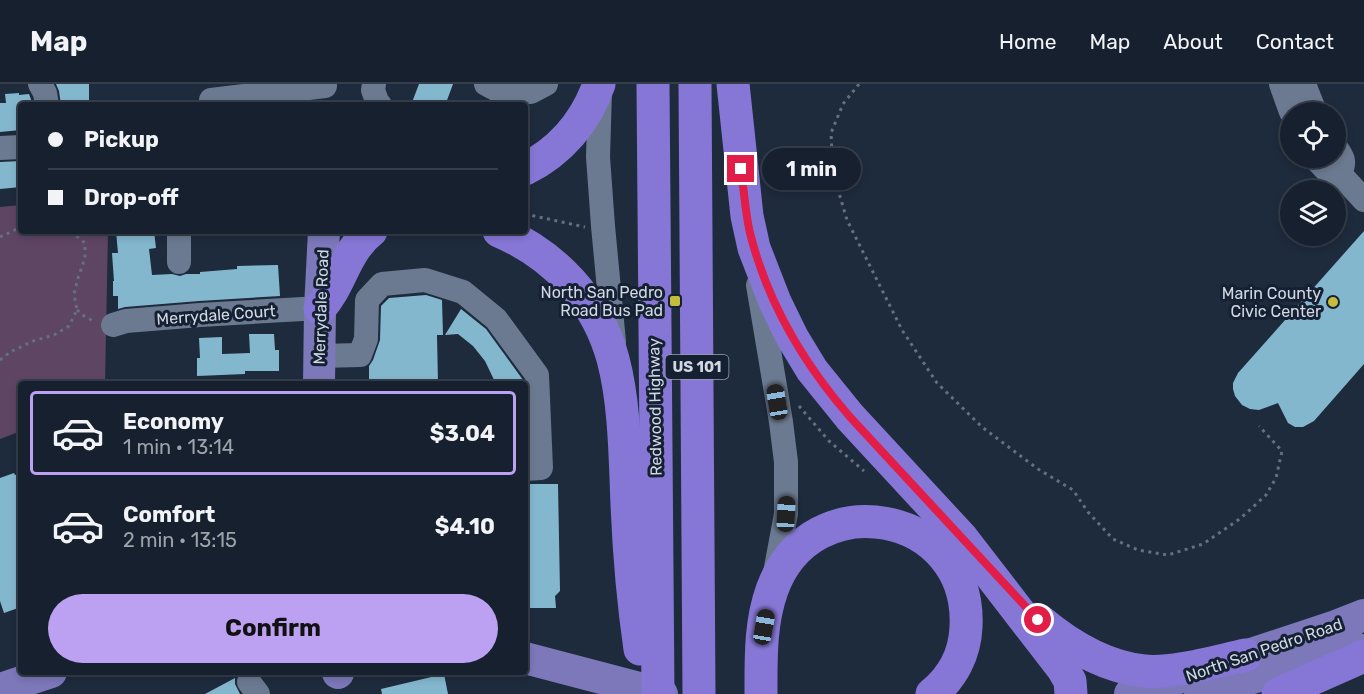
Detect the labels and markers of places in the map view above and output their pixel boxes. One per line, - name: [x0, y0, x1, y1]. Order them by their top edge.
- place label: North San Pedro Road Bus Pad: [541, 283, 663, 320]
- place label: Marin County Civic Center: [1222, 284, 1321, 321]
- marker: North San Pedro Road Bus Pad: [668, 294, 682, 308]
- marker: Marin County Civic Center: [1326, 295, 1340, 309]

